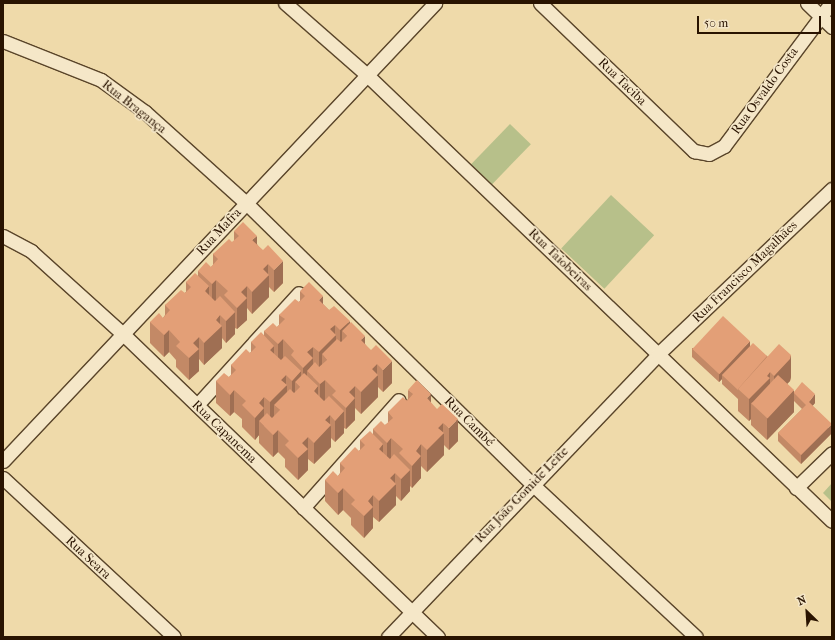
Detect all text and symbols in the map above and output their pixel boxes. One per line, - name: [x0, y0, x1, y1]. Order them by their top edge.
- scale bar: [699, 8, 823, 34]
- text: 50 m: [704, 16, 728, 30]
- street label: Rua Osvaldo Costa: [728, 44, 802, 138]
- street label: Rua Taciba: [595, 55, 649, 109]
- street label: Rua Bragança: [99, 77, 169, 137]
- street label: Rua Mafra: [193, 205, 245, 259]
- street label: Rua Francisco Magalhães: [689, 218, 801, 326]
- street label: Rua Taiobeiras: [525, 226, 595, 294]
- street label: Rua Cambé: [441, 394, 497, 450]
- street label: Rua Capanema: [188, 397, 260, 467]
- street label: Rua João Gomide Leite: [472, 444, 572, 546]
- street label: Rua Seara: [62, 533, 114, 583]
- north arrow: [787, 592, 827, 632]
- text: N: [795, 593, 808, 608]

